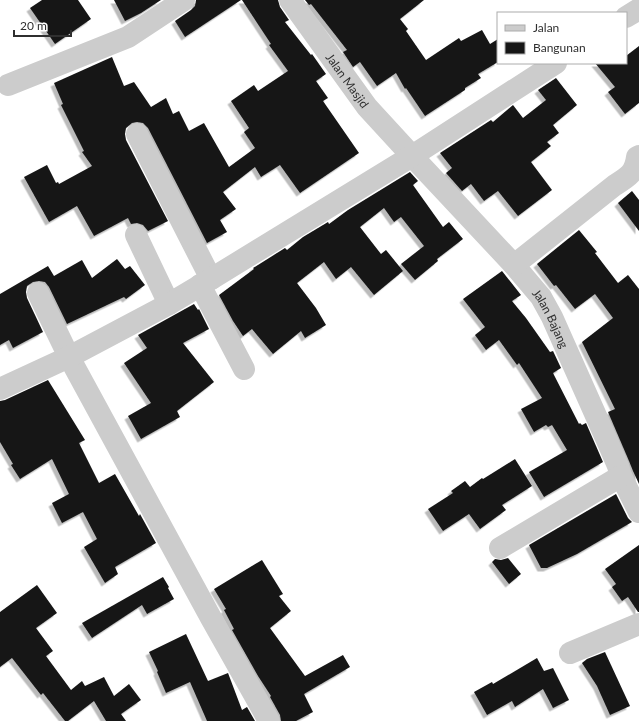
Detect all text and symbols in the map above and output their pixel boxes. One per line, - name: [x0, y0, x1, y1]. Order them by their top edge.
- scale bar: [14, 12, 71, 38]
- legend: [497, 12, 627, 64]
- text: 20 m: [20, 18, 47, 33]
- text: Jalan: [533, 20, 559, 35]
- text: Bangunan: [533, 40, 586, 55]
- street label: Jalan Masjid: [323, 50, 373, 111]
- street label: Jalan Bajang: [530, 285, 572, 350]

